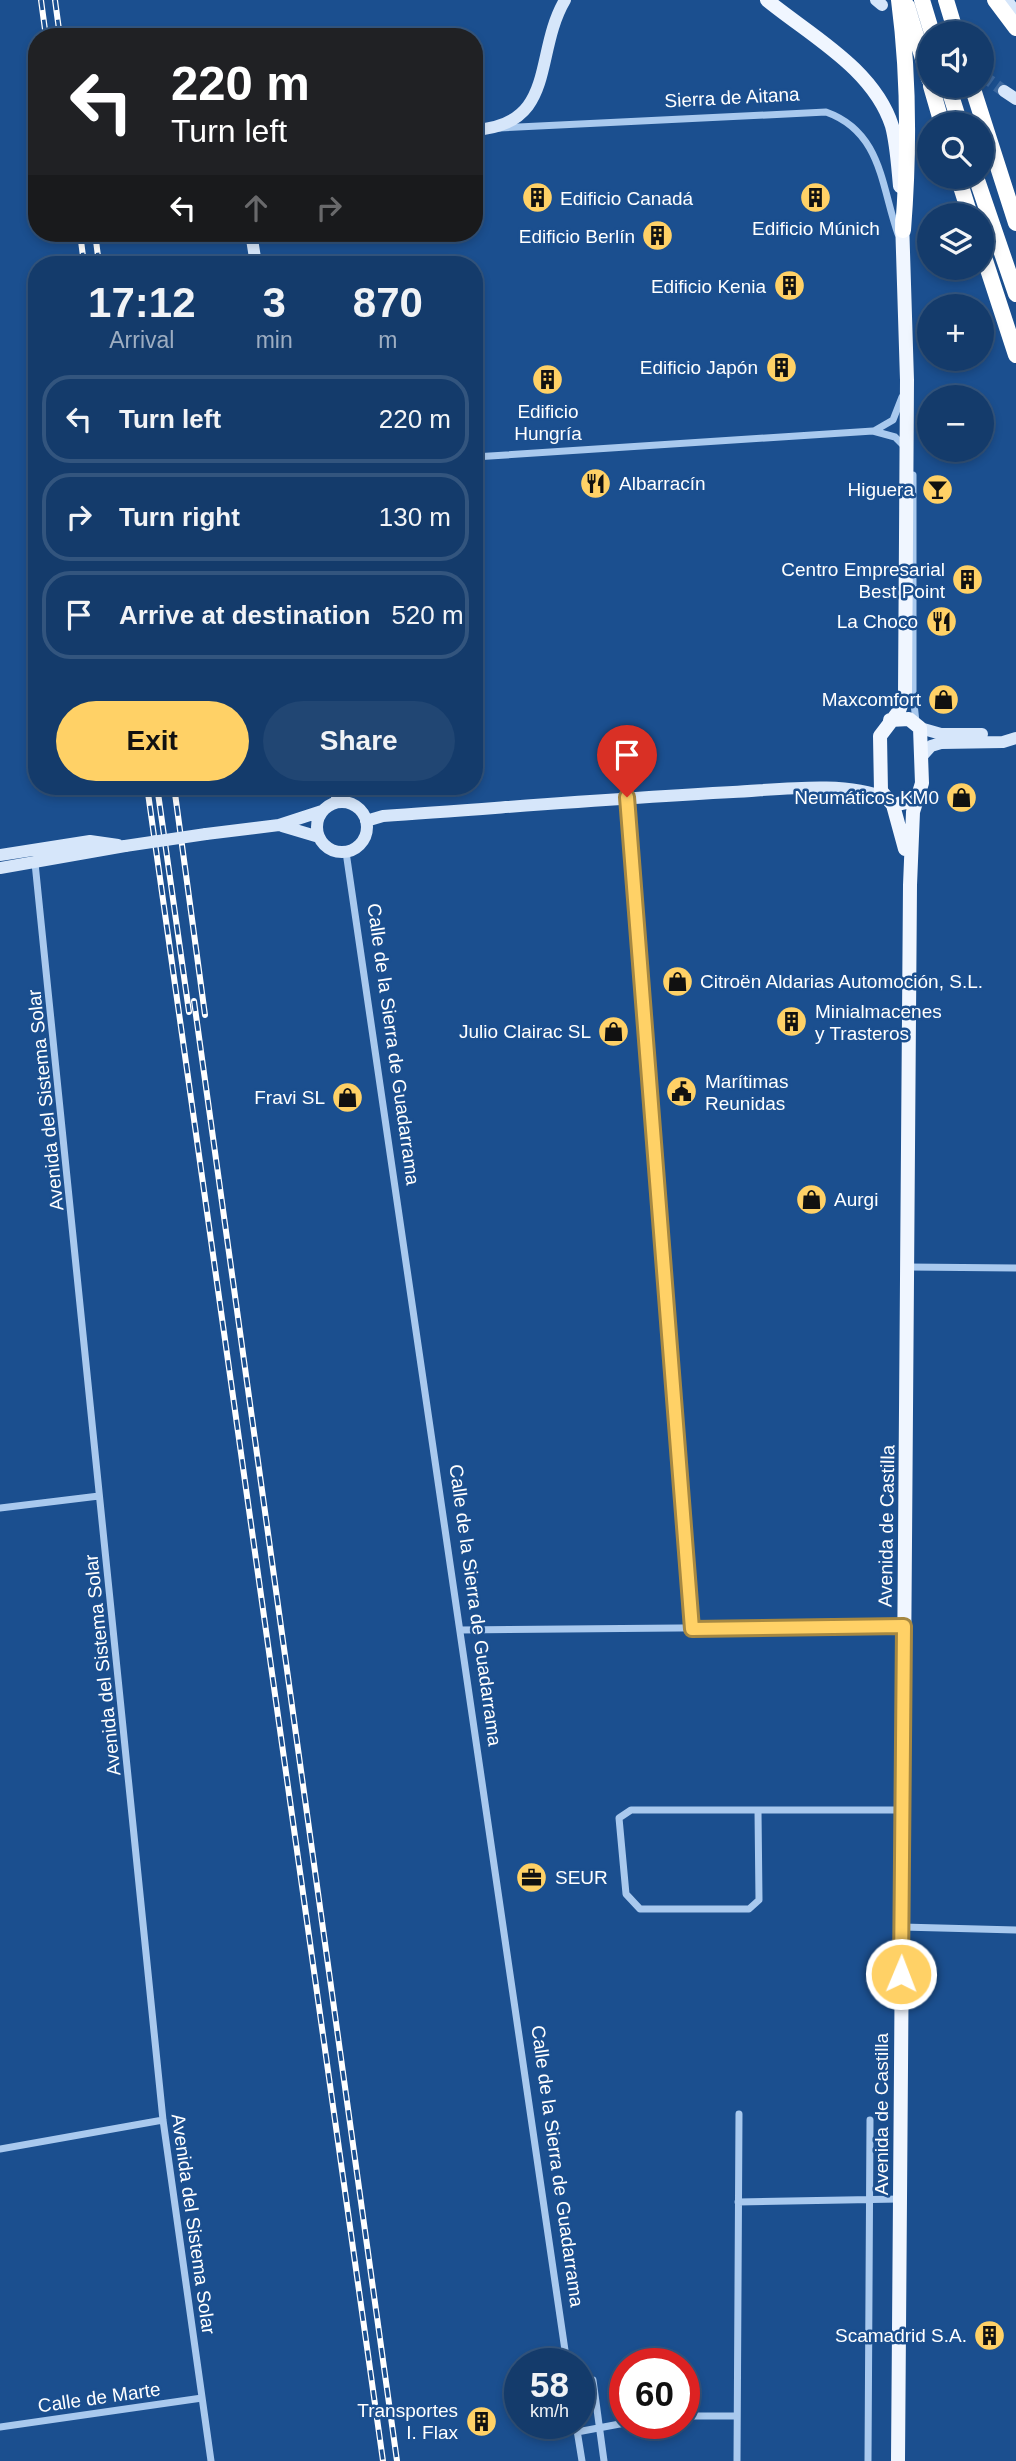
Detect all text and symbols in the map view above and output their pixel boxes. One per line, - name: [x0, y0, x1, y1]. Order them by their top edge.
- map controls: [917, 21, 994, 462]
- button: sound: [917, 21, 994, 98]
- icon: left: [56, 56, 147, 147]
- text: 220 m: [171, 56, 310, 110]
- street label: Sierra de Aitana: [664, 83, 801, 112]
- button: search: [917, 112, 994, 189]
- text: Turn left: [171, 113, 287, 149]
- building icon: Edificio Múnich: [799, 180, 833, 214]
- building icon: Edificio Canadá: [520, 181, 554, 215]
- place label: Edificio Canadá: [560, 188, 694, 209]
- icon: left: [164, 189, 202, 227]
- icon: ahead: [237, 189, 275, 227]
- icon: right: [310, 189, 348, 227]
- button: layers: [917, 203, 994, 280]
- place label: Edificio Múnich: [752, 218, 880, 239]
- building icon: Edificio Berlín: [641, 219, 675, 253]
- place label: Edificio Berlín: [519, 226, 635, 247]
- building icon: Edificio Kenia: [772, 269, 806, 303]
- place label: Edificio Kenia: [651, 276, 766, 297]
- text: 17:12: [88, 279, 196, 326]
- text: 3: [262, 279, 286, 326]
- text: 870: [353, 279, 423, 326]
- button: +: [917, 294, 994, 371]
- text: Arrival: [109, 327, 174, 353]
- text: min: [256, 327, 293, 353]
- text: m: [378, 327, 397, 353]
- building icon: Edificio Japón: [764, 350, 798, 384]
- place label: Edificio Japón: [640, 357, 758, 378]
- building icon: Edificio Hungría: [531, 363, 565, 397]
- button: −: [917, 385, 994, 462]
- icon: left: [60, 400, 98, 438]
- place label: Edificio Hungría: [514, 401, 582, 444]
- text: Turn left: [119, 404, 221, 434]
- text: 220 m: [379, 404, 451, 434]
- restaurant icon: Albarracín: [579, 466, 613, 500]
- bar icon: Higuera: [920, 472, 954, 506]
- place label: Albarracín: [619, 473, 706, 494]
- place label: Higuera: [847, 479, 914, 500]
- icon: right: [60, 498, 98, 536]
- text: Turn right: [119, 502, 240, 532]
- text: 130 m: [379, 502, 451, 532]
- place label: Centro Empresarial Best Point: [781, 559, 946, 602]
- building icon: Centro Empresarial Best Point: [951, 563, 985, 597]
- icon: arrive: [60, 596, 98, 634]
- text: Arrive at destination: [119, 600, 370, 630]
- text: 520 m: [391, 600, 464, 630]
- restaurant icon: La Choco: [924, 604, 958, 638]
- place label: La Choco: [837, 611, 918, 632]
- shop icon: Maxcomfort: [927, 682, 961, 716]
- place label: Maxcomfort: [822, 689, 922, 710]
- button: Exit: [56, 701, 249, 781]
- button: Share: [263, 701, 455, 781]
- pin: [597, 725, 657, 797]
- icon: arrive: [608, 736, 646, 774]
- shop icon: Neumáticos KM0: [945, 780, 979, 814]
- place label: Neumáticos KM0: [794, 787, 939, 808]
- street label: Calle de la Sierra de Guadarrama: [363, 902, 424, 1187]
- shop icon: Citroën Aldarias Automoción, S.L.: [660, 964, 694, 998]
- place label: Citroën Aldarias Automoción, S.L.: [700, 971, 983, 992]
- street label: Avenida del Sistema Solar: [23, 988, 68, 1212]
- place label: Minialmacenes y Trasteros: [815, 1001, 942, 1044]
- building icon: Minialmacenes y Trasteros: [775, 1005, 809, 1039]
- shop icon: Julio Clairac SL: [597, 1014, 631, 1048]
- place label: Julio Clairac SL: [459, 1021, 591, 1042]
- place label: Marítimas Reunidas: [705, 1071, 788, 1114]
- public building icon: Marítimas Reunidas: [665, 1075, 699, 1109]
- shop icon: Fravi SL: [331, 1080, 365, 1114]
- place label: Fravi SL: [254, 1087, 325, 1108]
- shop icon: Aurgi: [794, 1182, 828, 1216]
- place label: Aurgi: [834, 1189, 878, 1210]
- street label: Avenida de Castilla: [875, 1444, 898, 1607]
- street label: Calle de la Sierra de Guadarrama: [445, 1463, 506, 1748]
- street label: Avenida del Sistema Solar: [80, 1553, 125, 1777]
- office icon: SEUR: [515, 1860, 549, 1894]
- place label: SEUR: [555, 1867, 608, 1888]
- position arrow: [864, 1937, 938, 2011]
- street label: Calle de la Sierra de Guadarrama: [527, 2024, 588, 2309]
- street label: Avenida de Castilla: [871, 2032, 892, 2195]
- street label: Avenida del Sistema Solar: [168, 2112, 219, 2336]
- building icon: Scamadrid S.A.: [973, 2318, 1007, 2352]
- place label: Scamadrid S.A.: [835, 2325, 967, 2346]
- speed limit sign: 60: [609, 2348, 700, 2439]
- text: 58: [530, 2365, 569, 2404]
- street label: Calle de Marte: [36, 2378, 162, 2416]
- place label: Transportes I. Flax: [357, 2400, 458, 2443]
- text: km/h: [530, 2401, 569, 2421]
- building icon: Transportes I. Flax: [464, 2404, 498, 2438]

